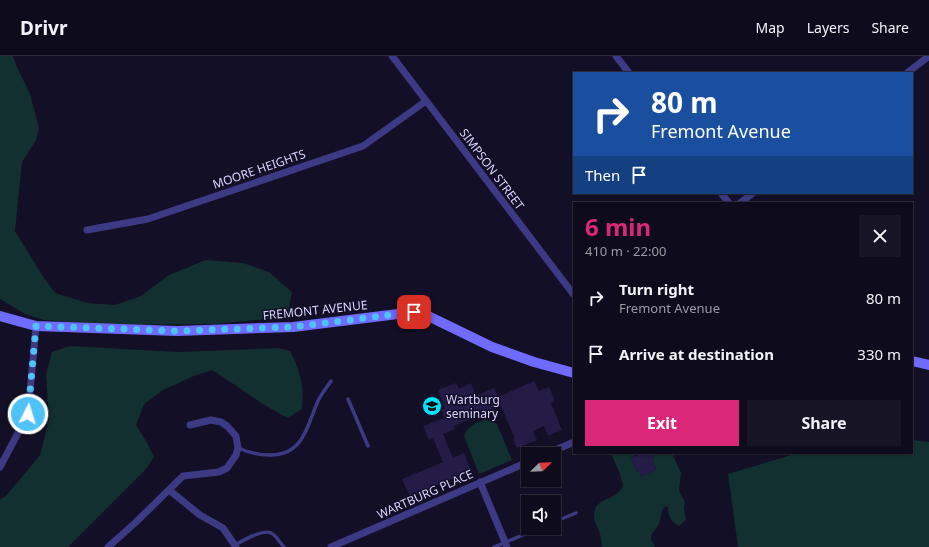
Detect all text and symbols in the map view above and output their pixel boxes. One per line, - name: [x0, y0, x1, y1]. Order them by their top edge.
- text: Drivr: [20, 15, 67, 41]
- text: Map: [756, 18, 785, 37]
- text: Layers: [807, 18, 849, 37]
- text: Share: [871, 18, 909, 37]
- text: 80 m: [651, 83, 718, 121]
- icon: right: [585, 88, 637, 140]
- text: Fremont Avenue: [651, 119, 791, 143]
- street label: SIMPSON STREET: [456, 125, 528, 213]
- street label: MOORE HEIGHTS: [210, 145, 308, 193]
- icon: arrive: [628, 164, 650, 186]
- text: Then: [585, 165, 620, 185]
- text: 6 min: [585, 210, 651, 243]
- button: close: [859, 215, 901, 257]
- text: 410 m · 22:00: [585, 242, 666, 260]
- text: Turn right: [619, 279, 694, 299]
- icon: right: [585, 287, 607, 309]
- text: 80 m: [866, 288, 901, 308]
- pin: [397, 295, 431, 329]
- street label: FREMONT AVENUE: [262, 296, 368, 324]
- text: Fremont Avenue: [619, 299, 720, 317]
- icon: arrive: [403, 301, 425, 323]
- icon: arrive: [585, 343, 607, 365]
- text: Arrive at destination: [619, 344, 774, 364]
- text: 330 m: [857, 344, 901, 364]
- place label: Wartburg seminary: [446, 391, 500, 422]
- position arrow: [7, 393, 49, 435]
- school or university icon: Wartburg seminary: [421, 395, 443, 417]
- button: Exit: [585, 400, 739, 446]
- button: Share: [747, 400, 901, 446]
- north arrow: [521, 447, 561, 487]
- map controls: [521, 447, 561, 535]
- street label: WARTBURG PLACE: [374, 465, 476, 523]
- button: sound: [521, 495, 561, 535]

